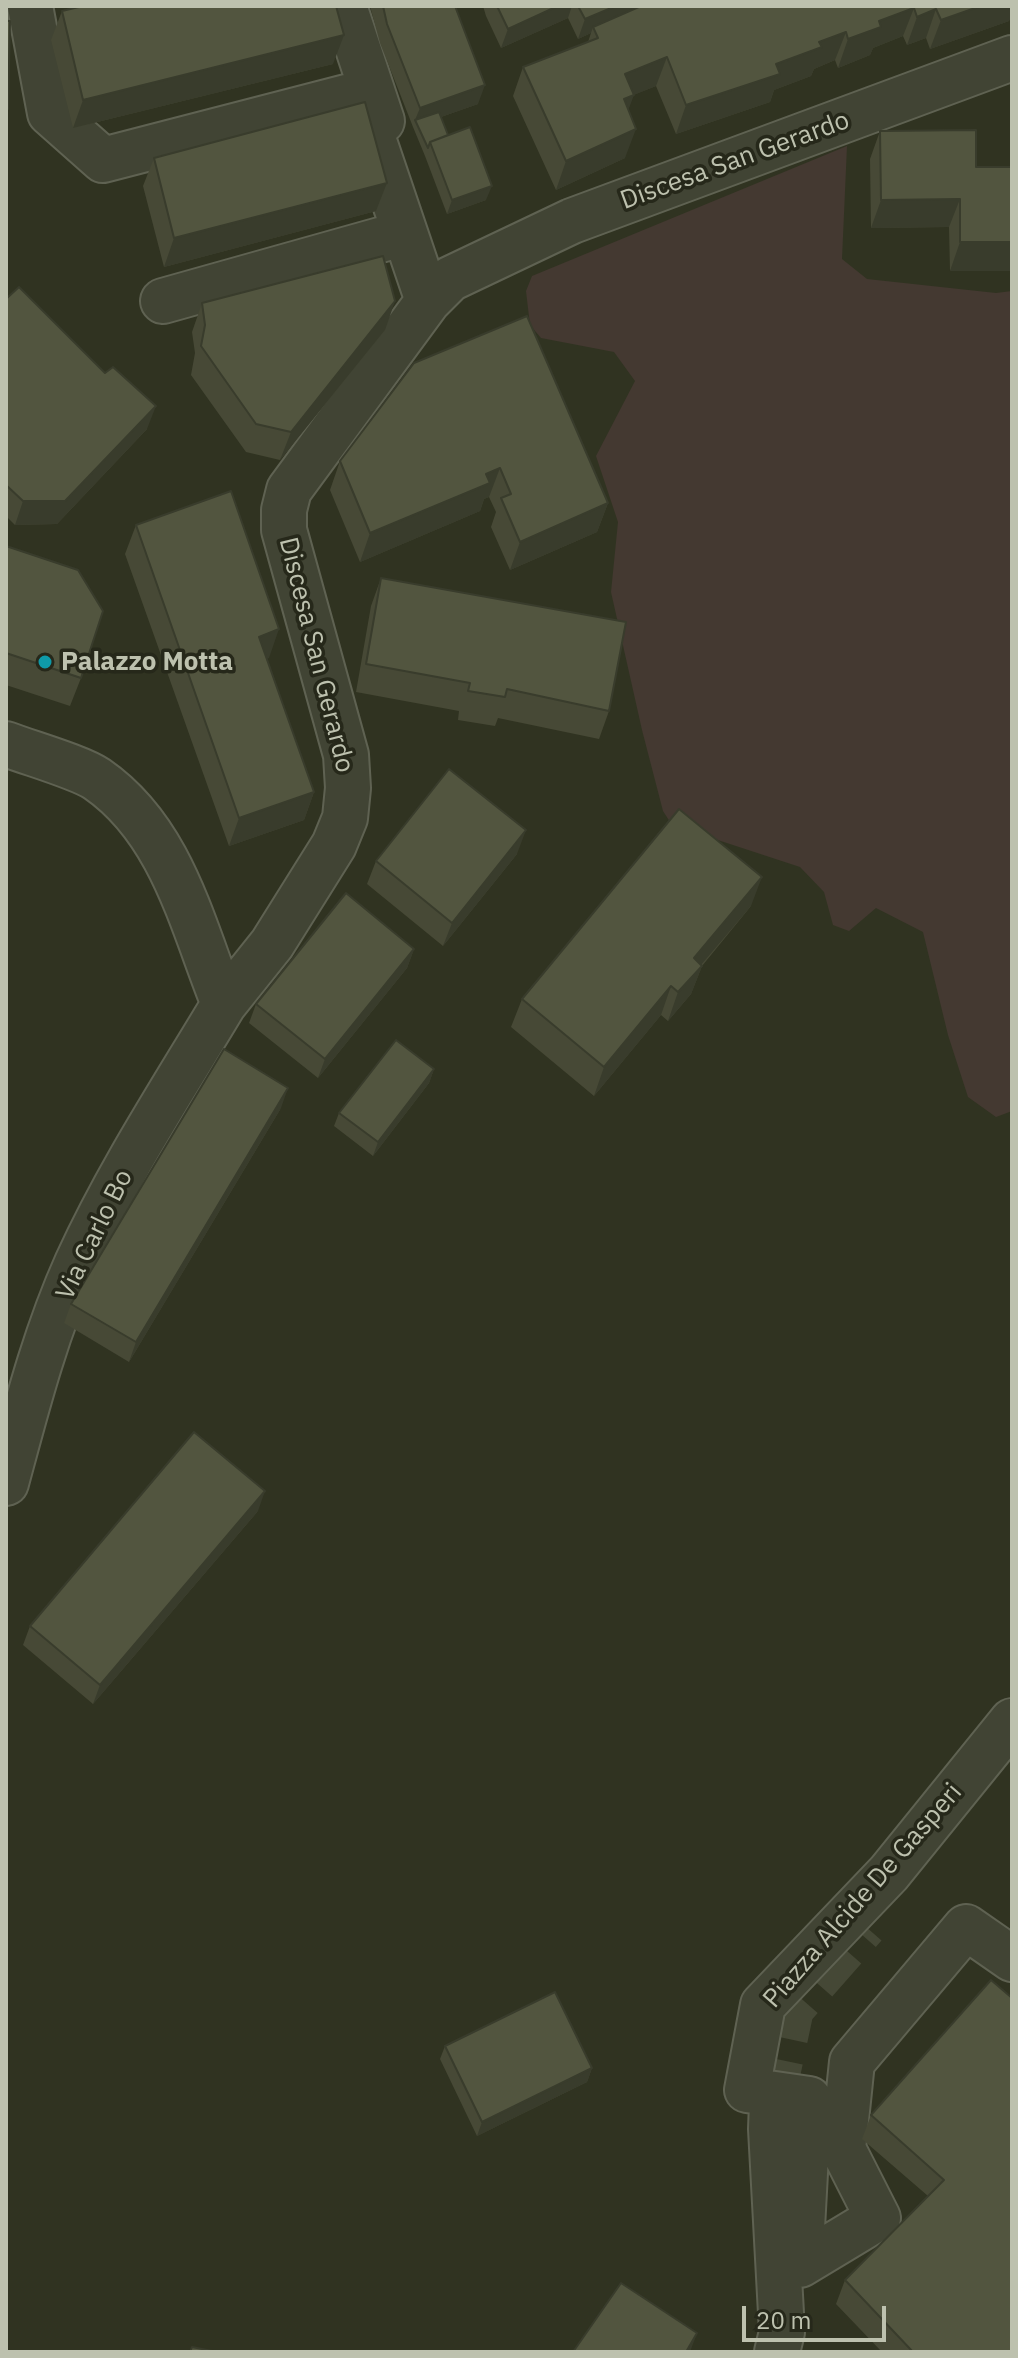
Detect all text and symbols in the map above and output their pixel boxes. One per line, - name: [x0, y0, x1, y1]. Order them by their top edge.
- street label: Discesa San Gerardo: [616, 105, 854, 217]
- street label: Discesa San Gerardo: [272, 534, 360, 776]
- place label: Palazzo Motta: [61, 646, 233, 678]
- marker: Palazzo Motta: [36, 653, 54, 671]
- street label: Via Carlo Bo: [50, 1165, 140, 1305]
- street label: Piazza Alcide De Gasperi: [757, 1777, 969, 2015]
- scale bar: [746, 2290, 890, 2340]
- text: 20 m: [756, 2304, 811, 2336]

